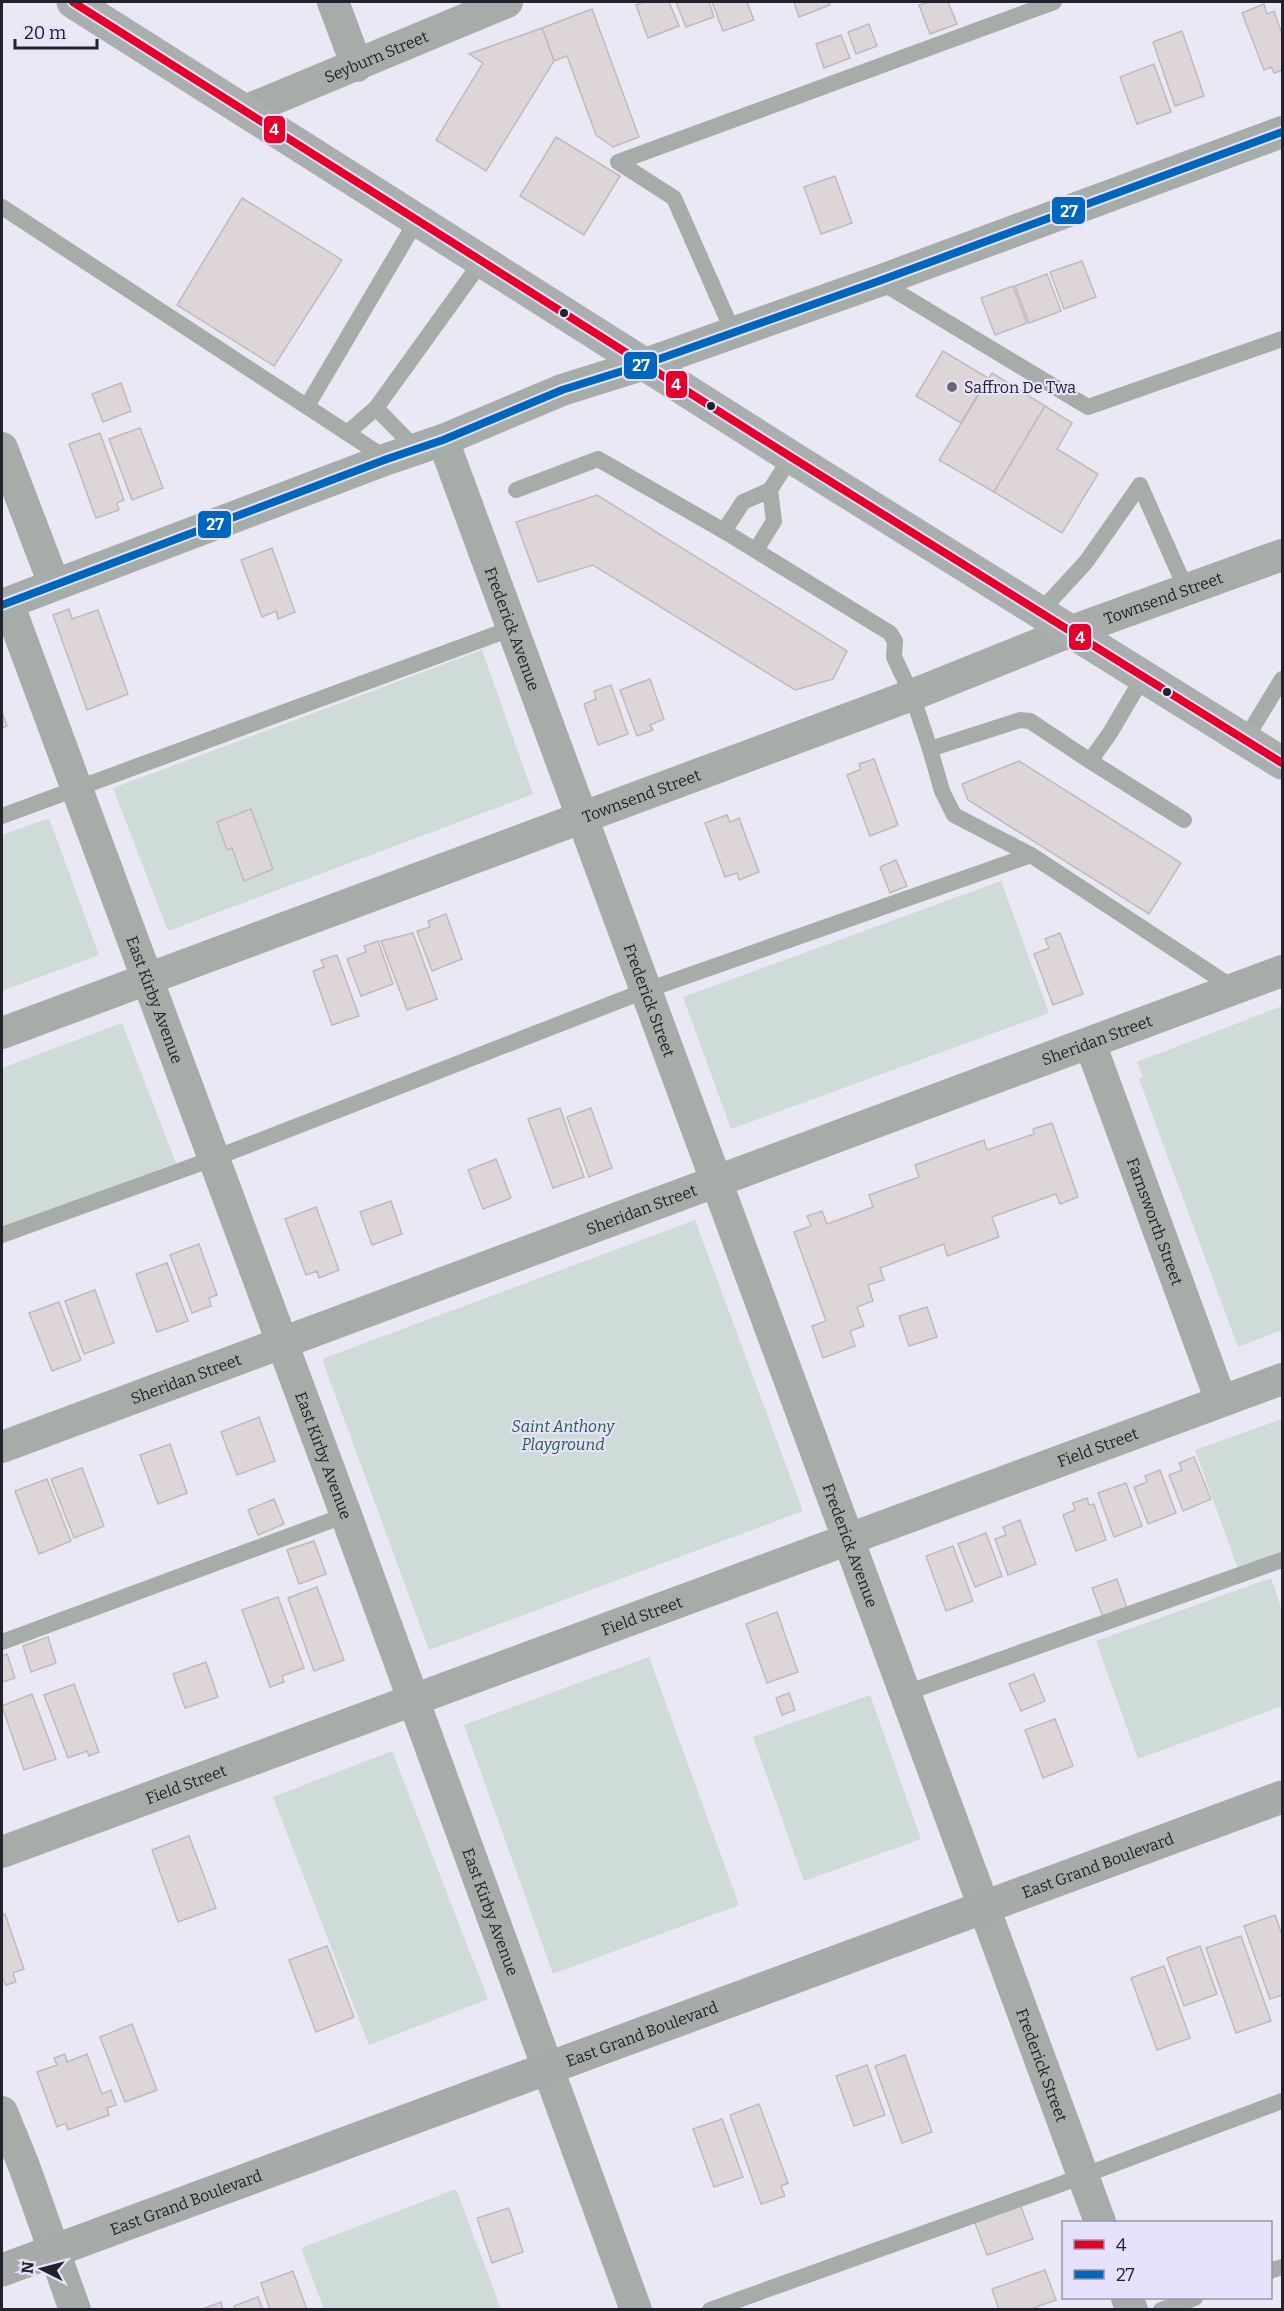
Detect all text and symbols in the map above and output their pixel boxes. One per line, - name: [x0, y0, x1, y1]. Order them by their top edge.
- scale bar: [15, 12, 98, 50]
- text: 20 m: [24, 22, 66, 44]
- street label: Seyburn Street: [322, 27, 431, 87]
- line badge: 4: [263, 115, 286, 144]
- text: 4: [269, 120, 279, 139]
- line badge: 27: [1051, 196, 1086, 225]
- text: 27: [1060, 202, 1078, 221]
- unlabelled marker: [558, 307, 570, 319]
- line badge: 27: [623, 351, 658, 380]
- text: 27: [632, 356, 650, 375]
- line badge: 4: [665, 370, 688, 399]
- text: 4: [671, 375, 681, 394]
- place label: Saffron De Twa: [964, 378, 1076, 397]
- marker: Saffron De Twa: [945, 380, 959, 394]
- unlabelled marker: [705, 400, 717, 412]
- line badge: 27: [197, 510, 232, 539]
- text: 27: [206, 515, 224, 534]
- street label: Frederick Avenue: [481, 564, 544, 693]
- street label: Townsend Street: [1101, 568, 1225, 629]
- line badge: 4: [1068, 623, 1092, 651]
- text: 4: [1075, 628, 1085, 647]
- unlabelled marker: [1161, 686, 1173, 698]
- street label: Townsend Street: [580, 765, 703, 827]
- street label: East Kirby Avenue: [122, 933, 187, 1066]
- street label: Frederick Street: [619, 941, 679, 1060]
- street label: Sheridan Street: [1039, 1011, 1155, 1070]
- street label: Farnsworth Street: [1123, 1155, 1187, 1288]
- street label: Sheridan Street: [583, 1180, 700, 1239]
- street label: Sheridan Street: [128, 1350, 244, 1408]
- street label: East Kirby Avenue: [291, 1389, 356, 1522]
- park label: Saint Anthony Playground: [512, 1417, 615, 1454]
- street label: Field Street: [1055, 1424, 1141, 1471]
- street label: Frederick Avenue: [819, 1481, 882, 1610]
- street label: Field Street: [599, 1592, 685, 1640]
- street label: Field Street: [143, 1761, 229, 1808]
- street label: East Grand Boulevard: [1019, 1829, 1177, 1902]
- street label: East Kirby Avenue: [458, 1845, 522, 1978]
- street label: East Grand Boulevard: [563, 1997, 721, 2071]
- street label: Frederick Street: [1012, 2006, 1071, 2125]
- street label: East Grand Boulevard: [107, 2166, 265, 2239]
- legend: [1062, 2221, 1272, 2299]
- text: 4: [1116, 2234, 1127, 2256]
- north arrow: [12, 2239, 72, 2299]
- text: N: [17, 2260, 38, 2275]
- text: 27: [1116, 2264, 1135, 2286]

